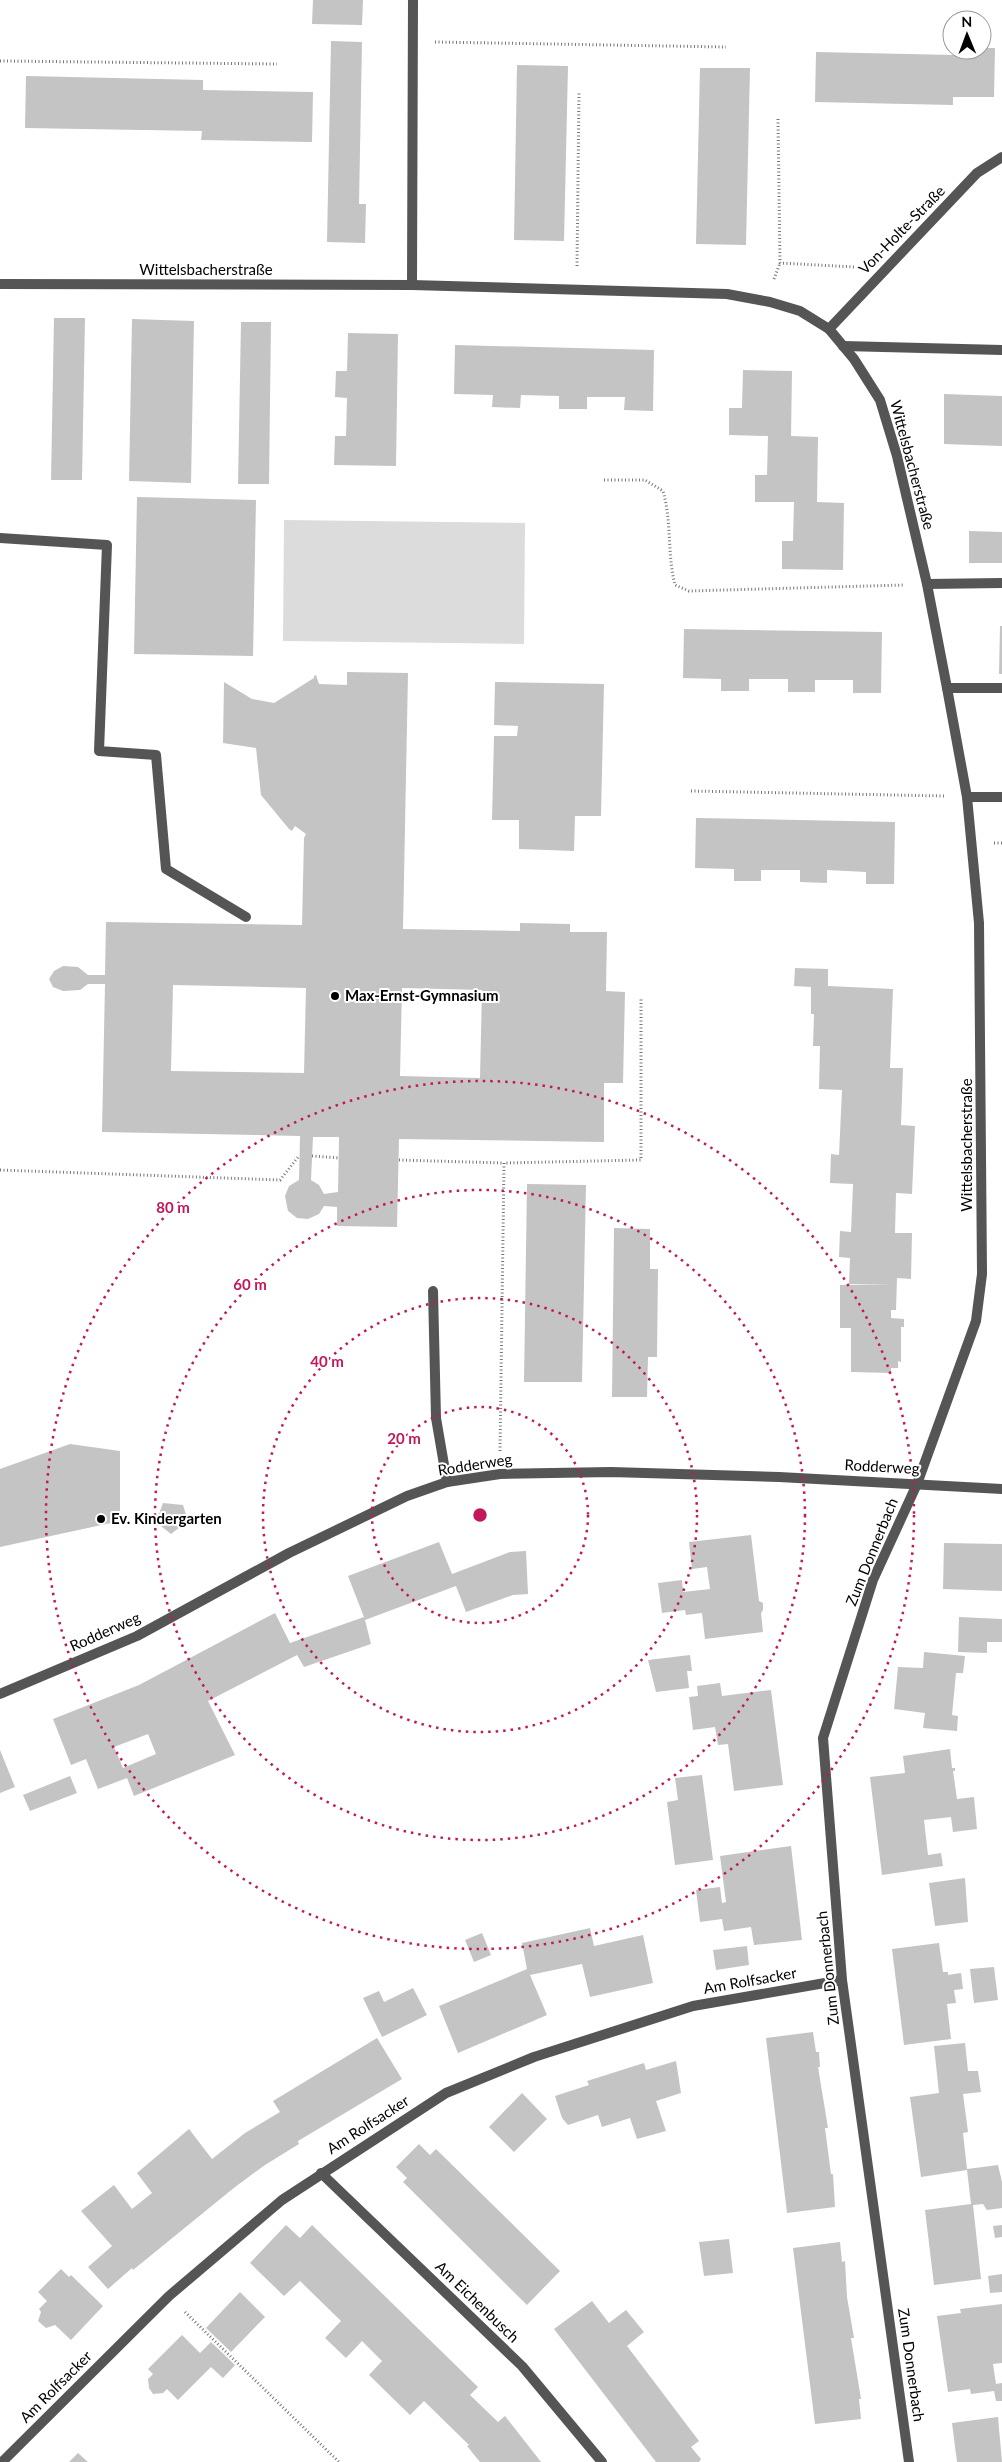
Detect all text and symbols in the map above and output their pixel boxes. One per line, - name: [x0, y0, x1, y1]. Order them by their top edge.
- north arrow: [942, 10, 992, 60]
- text: N: [961, 13, 972, 30]
- street label: Von-Holte-Straße: [854, 181, 948, 277]
- street label: Wittelsbacherstraße: [139, 260, 273, 278]
- street label: Wittelsbacherstraße: [887, 398, 939, 531]
- place label: Max-Ernst-Gymnasium: [345, 986, 499, 1004]
- marker: Max-Ernst-Gymnasium: [329, 990, 341, 1002]
- street label: Wittelsbacherstraße: [957, 1078, 975, 1212]
- text: 80 m: [156, 1198, 190, 1216]
- text: 60 m: [233, 1275, 267, 1293]
- text: 40 m: [310, 1352, 344, 1370]
- text: 20 m: [387, 1429, 421, 1447]
- street label: Rodderweg: [436, 1449, 513, 1479]
- street label: Rodderweg: [844, 1455, 920, 1477]
- street label: Zum Donnerbach: [841, 1495, 901, 1608]
- centre of rings: [471, 1506, 489, 1524]
- place label: Ev. Kindergarten: [111, 1509, 222, 1527]
- marker: Ev. Kindergarten: [95, 1513, 107, 1525]
- street label: Rodderweg: [67, 1608, 143, 1655]
- street label: Zum Donnerbach: [812, 1910, 842, 2026]
- street label: Am Rolfsacker: [702, 1963, 798, 1997]
- street label: Am Rolfsacker: [323, 2091, 412, 2157]
- street label: Am Eichenbusch: [432, 2257, 523, 2346]
- street label: Zum Donnerbach: [895, 2307, 929, 2423]
- street label: Am Rolfsacker: [16, 2346, 95, 2426]

